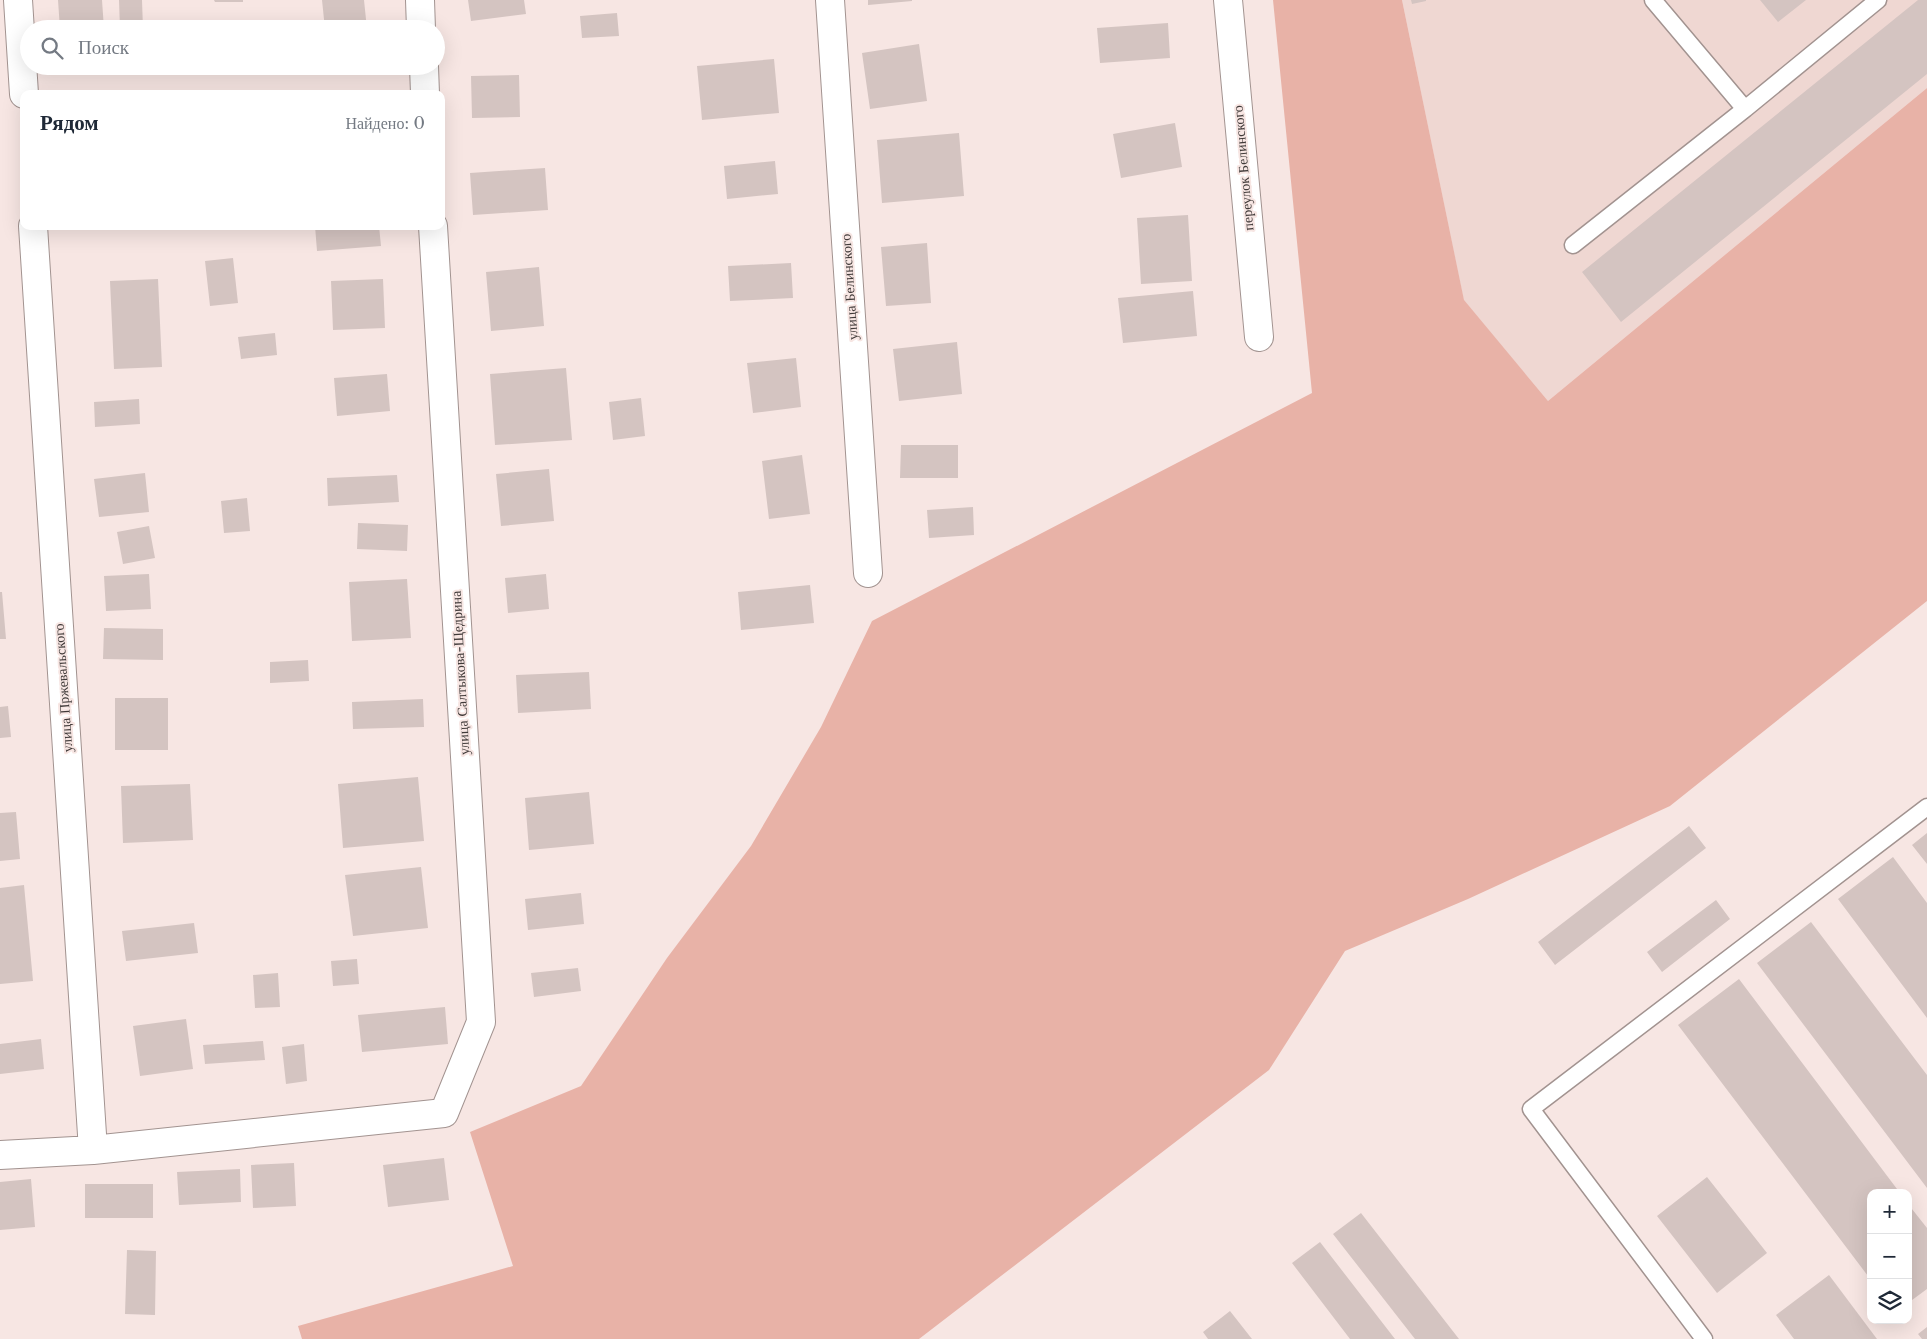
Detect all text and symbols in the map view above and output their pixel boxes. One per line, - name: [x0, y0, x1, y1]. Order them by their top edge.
- search box: [20, 20, 445, 75]
- icon: search: [38, 34, 66, 62]
- text: Поиск: [78, 36, 129, 59]
- street label: переулок Белинского: [1229, 105, 1257, 231]
- text: Рядом: [40, 110, 99, 136]
- text: Найдено: 0: [345, 113, 425, 133]
- street label: улица Белинского: [836, 233, 862, 341]
- street label: улица Салтыкова-Щедрина: [447, 590, 473, 756]
- street label: улица Пржевальского: [50, 623, 76, 753]
- map controls: [1867, 1189, 1912, 1324]
- button: +: [1867, 1189, 1912, 1234]
- button: −: [1867, 1234, 1912, 1279]
- button: layers: [1867, 1279, 1912, 1324]

